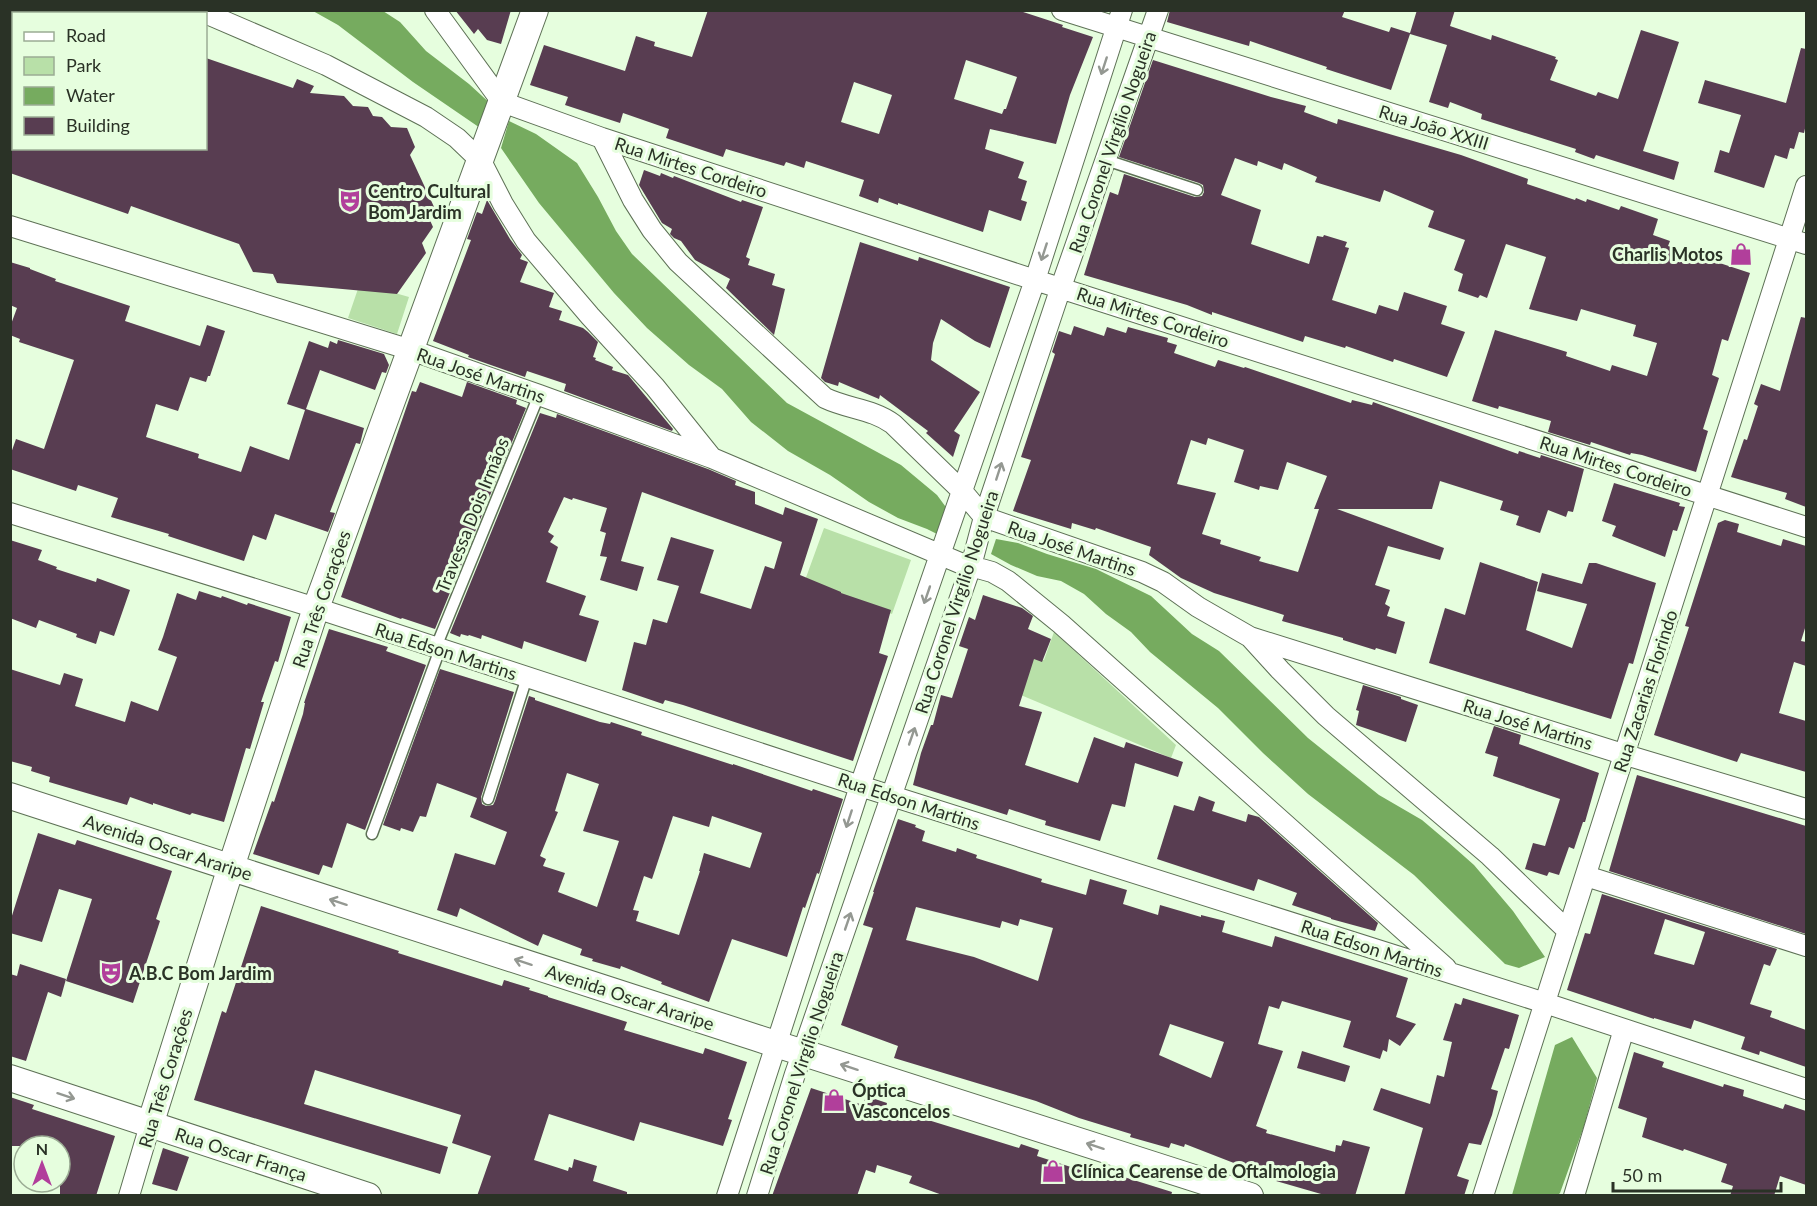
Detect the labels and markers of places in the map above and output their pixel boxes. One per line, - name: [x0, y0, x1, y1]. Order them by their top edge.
- place label: Centro Cultural Bom Jardim: [368, 180, 491, 223]
- theatre icon: Centro Cultural Bom Jardim: [337, 188, 363, 214]
- shop icon: Charlis Motos: [1728, 241, 1754, 267]
- place label: Charlis Motos: [1612, 243, 1723, 265]
- theatre icon: A.B.C Bom Jardim: [98, 960, 124, 986]
- place label: A.B.C Bom Jardim: [128, 962, 272, 984]
- place label: Óptica Vasconcelos: [851, 1079, 950, 1122]
- shop icon: Óptica Vasconcelos: [821, 1087, 847, 1113]
- shop icon: Clínica Cearense de Oftalmologia: [1040, 1158, 1066, 1184]
- place label: Clínica Cearense de Oftalmologia: [1071, 1160, 1336, 1182]

